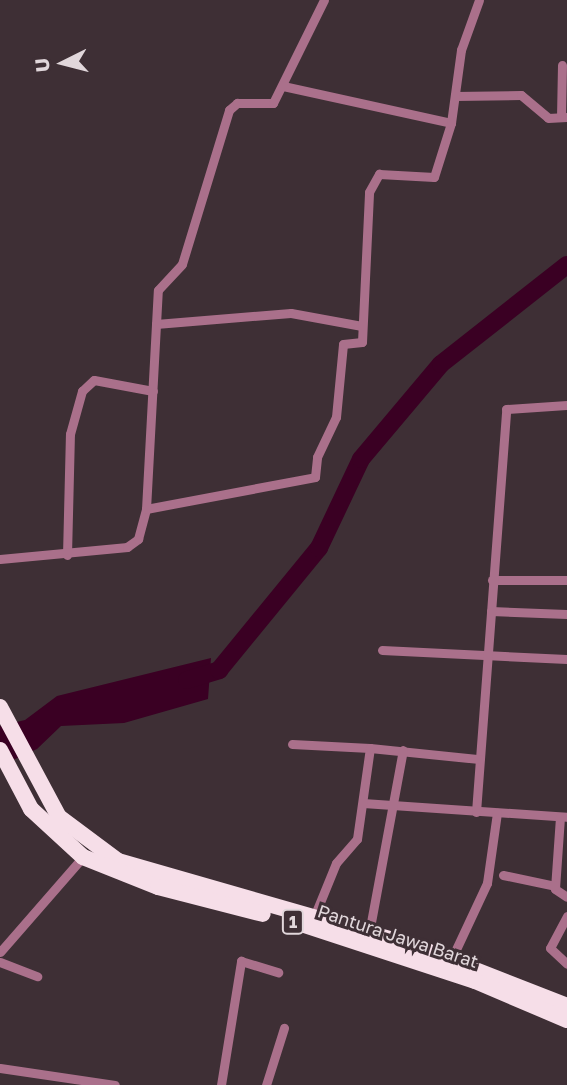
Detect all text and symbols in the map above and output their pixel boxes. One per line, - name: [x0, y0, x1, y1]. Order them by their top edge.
- north arrow: [28, 28, 98, 98]
- text: U: [29, 57, 54, 73]
- street label: Pantura Jawa Barat: [315, 900, 481, 972]
- road number: 1: [281, 910, 305, 934]

